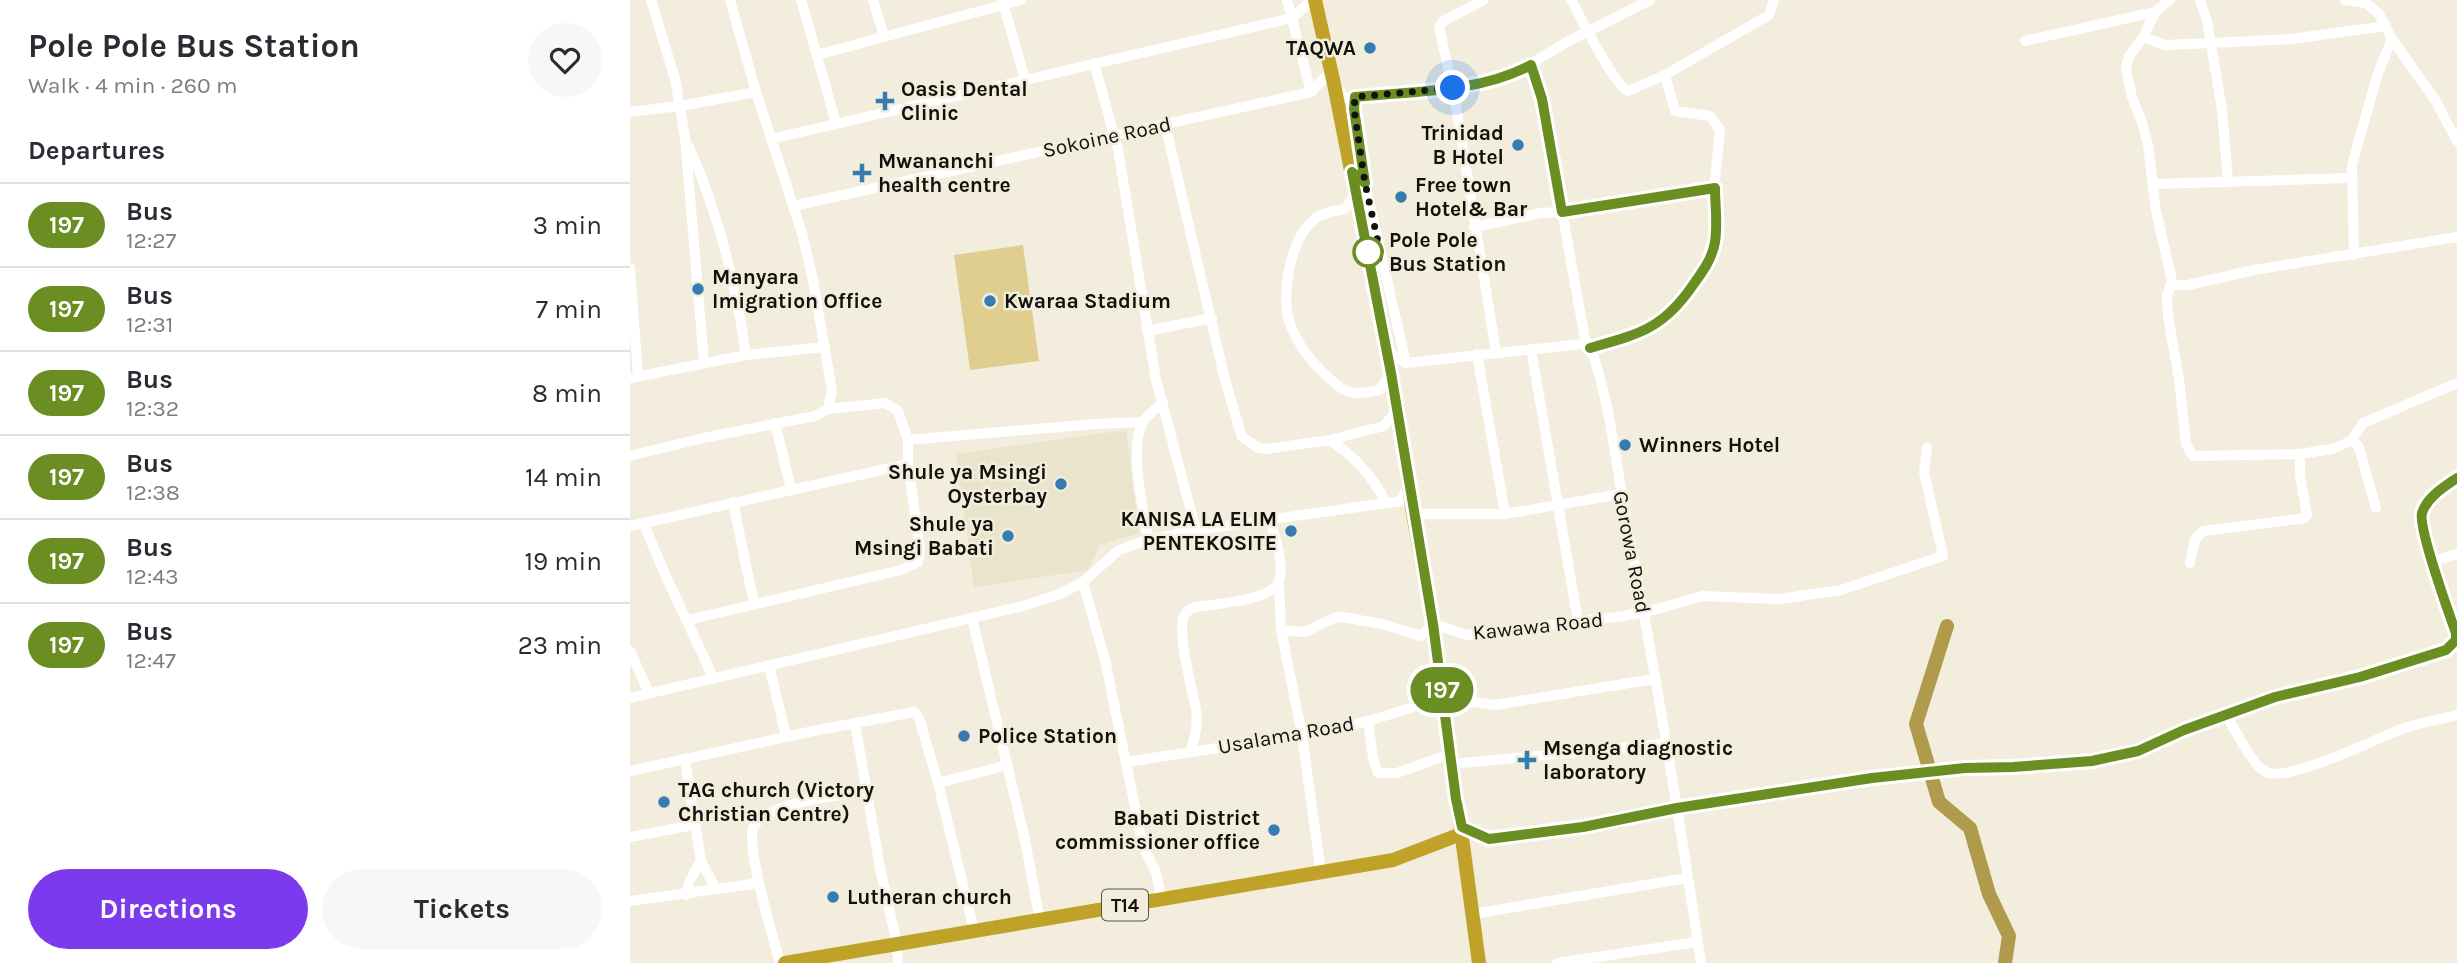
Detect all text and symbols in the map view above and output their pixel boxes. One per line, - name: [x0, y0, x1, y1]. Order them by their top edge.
- button: heart: [528, 23, 602, 97]
- text: Pole Pole Bus Station: [28, 27, 360, 65]
- place label: TAQWA: [1286, 36, 1356, 60]
- marker: TAQWA: [1362, 40, 1378, 56]
- your location: [1435, 70, 1470, 105]
- text: Walk · 4 min · 260 m: [28, 72, 238, 99]
- place label: Oasis Dental Clinic: [901, 77, 1028, 125]
- marker: Oasis Dental Clinic: [875, 91, 895, 111]
- street label: Sokoine Road: [1041, 112, 1173, 162]
- place label: Trinidad B Hotel: [1421, 121, 1504, 169]
- text: Departures: [28, 135, 165, 166]
- marker: Trinidad B Hotel: [1510, 137, 1526, 153]
- place label: Mwananchi health centre: [878, 149, 1011, 197]
- marker: Mwananchi health centre: [852, 163, 872, 183]
- place label: Free town Hotel& Bar: [1415, 173, 1528, 221]
- marker: Free town Hotel& Bar: [1393, 189, 1409, 205]
- text: Bus: [126, 196, 173, 227]
- text: 3 min: [533, 210, 602, 241]
- text: 197: [49, 211, 84, 239]
- text: 12:27: [126, 227, 176, 254]
- place label: Pole Pole Bus Station: [1389, 228, 1506, 276]
- marker: Pole Pole Bus Station: [1353, 237, 1383, 267]
- place label: Manyara Imigration Office: [712, 265, 882, 313]
- text: Bus: [126, 280, 173, 311]
- marker: Manyara Imigration Office: [690, 281, 706, 297]
- place label: Kwaraa Stadium: [1004, 289, 1171, 313]
- marker: Kwaraa Stadium: [982, 293, 998, 309]
- text: 7 min: [536, 294, 602, 325]
- text: 197: [49, 295, 84, 323]
- text: 12:31: [126, 311, 173, 338]
- text: Bus: [126, 364, 173, 395]
- text: 8 min: [532, 378, 602, 409]
- text: 197: [49, 379, 84, 407]
- text: 12:32: [126, 395, 179, 422]
- place label: Winners Hotel: [1639, 433, 1780, 457]
- marker: Winners Hotel: [1617, 437, 1633, 453]
- text: Bus: [126, 448, 173, 479]
- place label: Shule ya Msingi Oysterbay: [888, 460, 1047, 508]
- text: 14 min: [525, 462, 602, 493]
- text: 197: [49, 463, 84, 491]
- marker: Shule ya Msingi Oysterbay: [1053, 476, 1069, 492]
- text: 12:38: [126, 479, 180, 506]
- street label: Gorowa Road: [1608, 489, 1656, 615]
- place label: KANISA LA ELIM PENTEKOSITE: [1121, 507, 1277, 555]
- place label: Shule ya Msingi Babati: [854, 512, 994, 560]
- marker: KANISA LA ELIM PENTEKOSITE: [1283, 523, 1299, 539]
- marker: Shule ya Msingi Babati: [1000, 528, 1016, 544]
- text: Bus: [126, 532, 173, 563]
- text: 19 min: [524, 546, 602, 577]
- text: 197: [49, 547, 84, 575]
- text: 12:43: [126, 563, 179, 590]
- street label: Kawawa Road: [1472, 607, 1604, 645]
- text: Bus: [126, 616, 173, 647]
- text: 23 min: [518, 630, 602, 661]
- text: 197: [49, 631, 84, 659]
- text: 12:47: [126, 647, 176, 674]
- line badge: 197: [1402, 667, 1482, 713]
- text: 197: [1424, 676, 1460, 704]
- street label: Usalama Road: [1216, 711, 1356, 759]
- place label: Police Station: [978, 724, 1117, 748]
- marker: Police Station: [956, 728, 972, 744]
- place label: Msenga diagnostic laboratory: [1543, 736, 1733, 784]
- marker: Msenga diagnostic laboratory: [1517, 750, 1537, 770]
- place label: TAG church (Victory Christian Centre): [678, 778, 874, 826]
- marker: TAG church (Victory Christian Centre): [656, 794, 672, 810]
- place label: Babati District commissioner office: [1055, 806, 1260, 854]
- marker: Babati District commissioner office: [1266, 822, 1282, 838]
- button: Directions: [28, 869, 308, 949]
- button: Tickets: [322, 869, 602, 949]
- place label: Lutheran church: [847, 885, 1012, 909]
- marker: Lutheran church: [825, 889, 841, 905]
- road number: T14: [1102, 890, 1148, 920]

